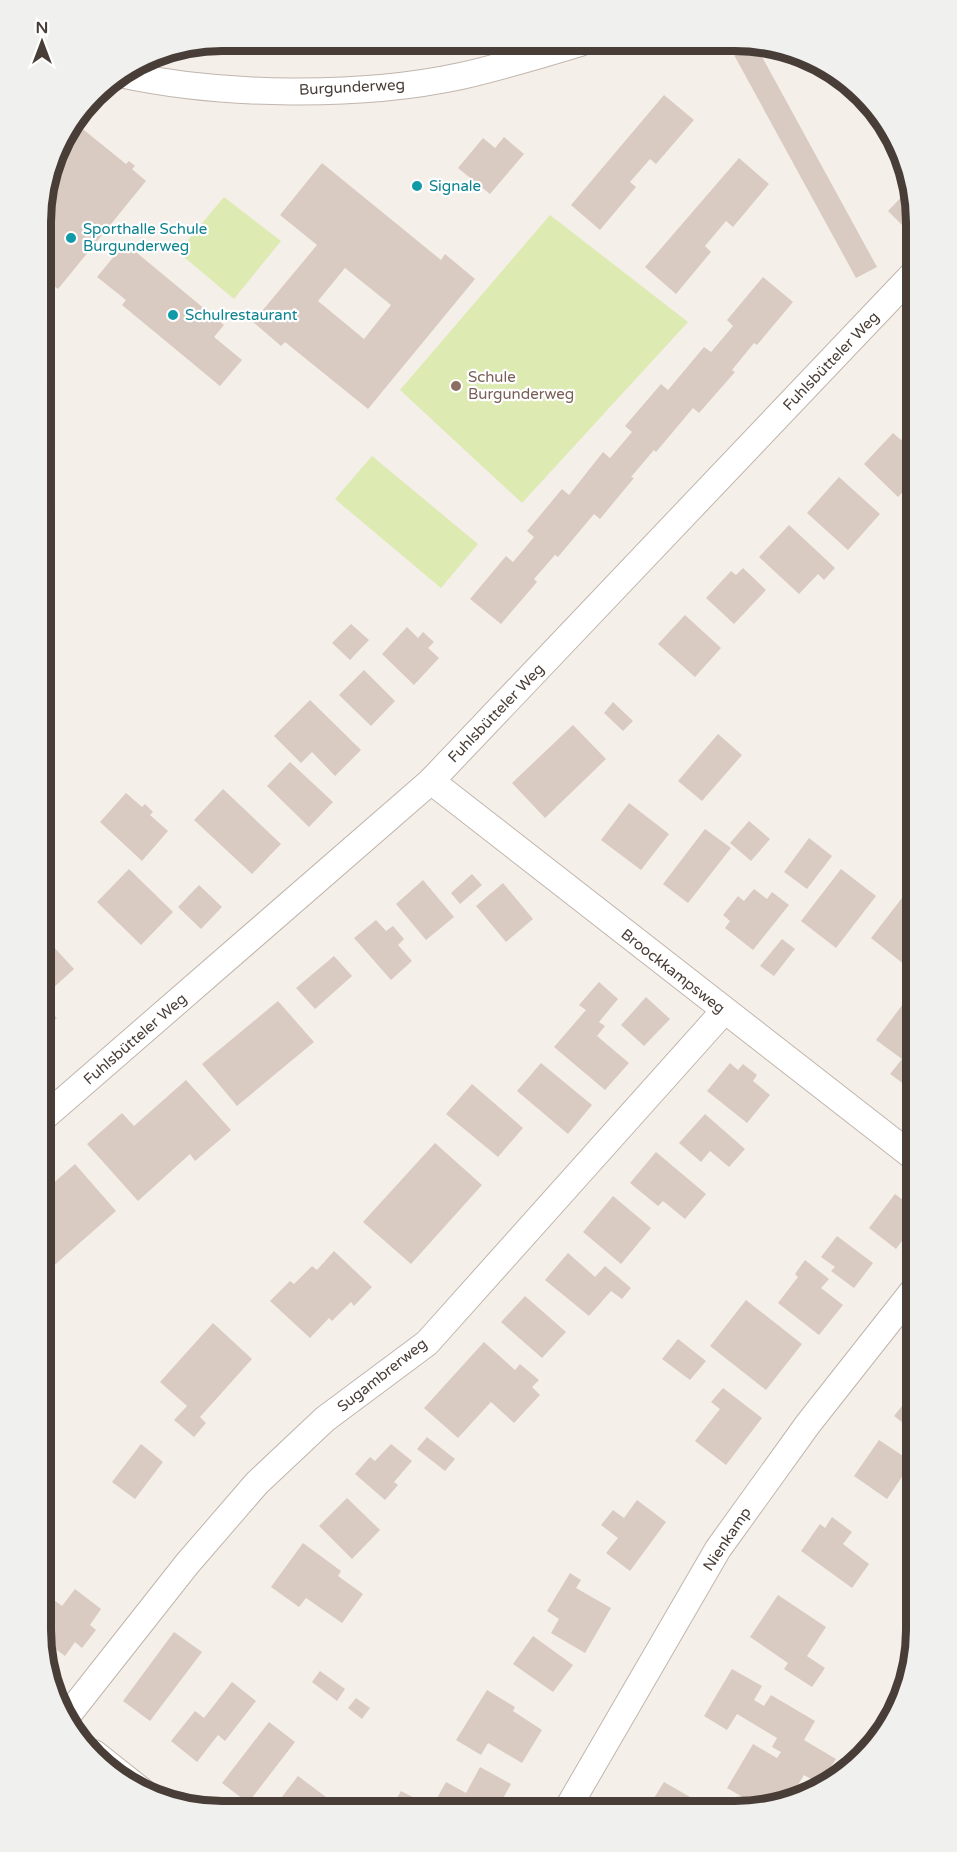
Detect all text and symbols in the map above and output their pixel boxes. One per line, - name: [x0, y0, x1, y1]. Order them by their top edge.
- north arrow: [12, 12, 72, 72]
- text: N: [36, 18, 48, 38]
- street label: Burgunderweg: [299, 75, 405, 99]
- place label: Signale: [429, 177, 481, 195]
- marker: Signale: [410, 179, 424, 193]
- place label: Sporthalle Schule Burgunderweg: [83, 220, 207, 255]
- marker: Sporthalle Schule Burgunderweg: [64, 231, 78, 245]
- place label: Schulrestaurant: [185, 306, 298, 324]
- marker: Schulrestaurant: [166, 308, 180, 322]
- street label: Fuhlsbütteler Weg: [779, 308, 883, 414]
- place label: Schule Burgunderweg: [468, 368, 574, 403]
- marker: Schule Burgunderweg: [449, 379, 463, 393]
- street label: Fuhlsbütteler Weg: [444, 660, 548, 766]
- street label: Broockkampsweg: [618, 925, 728, 1017]
- street label: Fuhlsbütteler Weg: [80, 989, 190, 1089]
- street label: Sugambrerweg: [334, 1334, 430, 1416]
- street label: Nienkamp: [699, 1504, 755, 1574]

